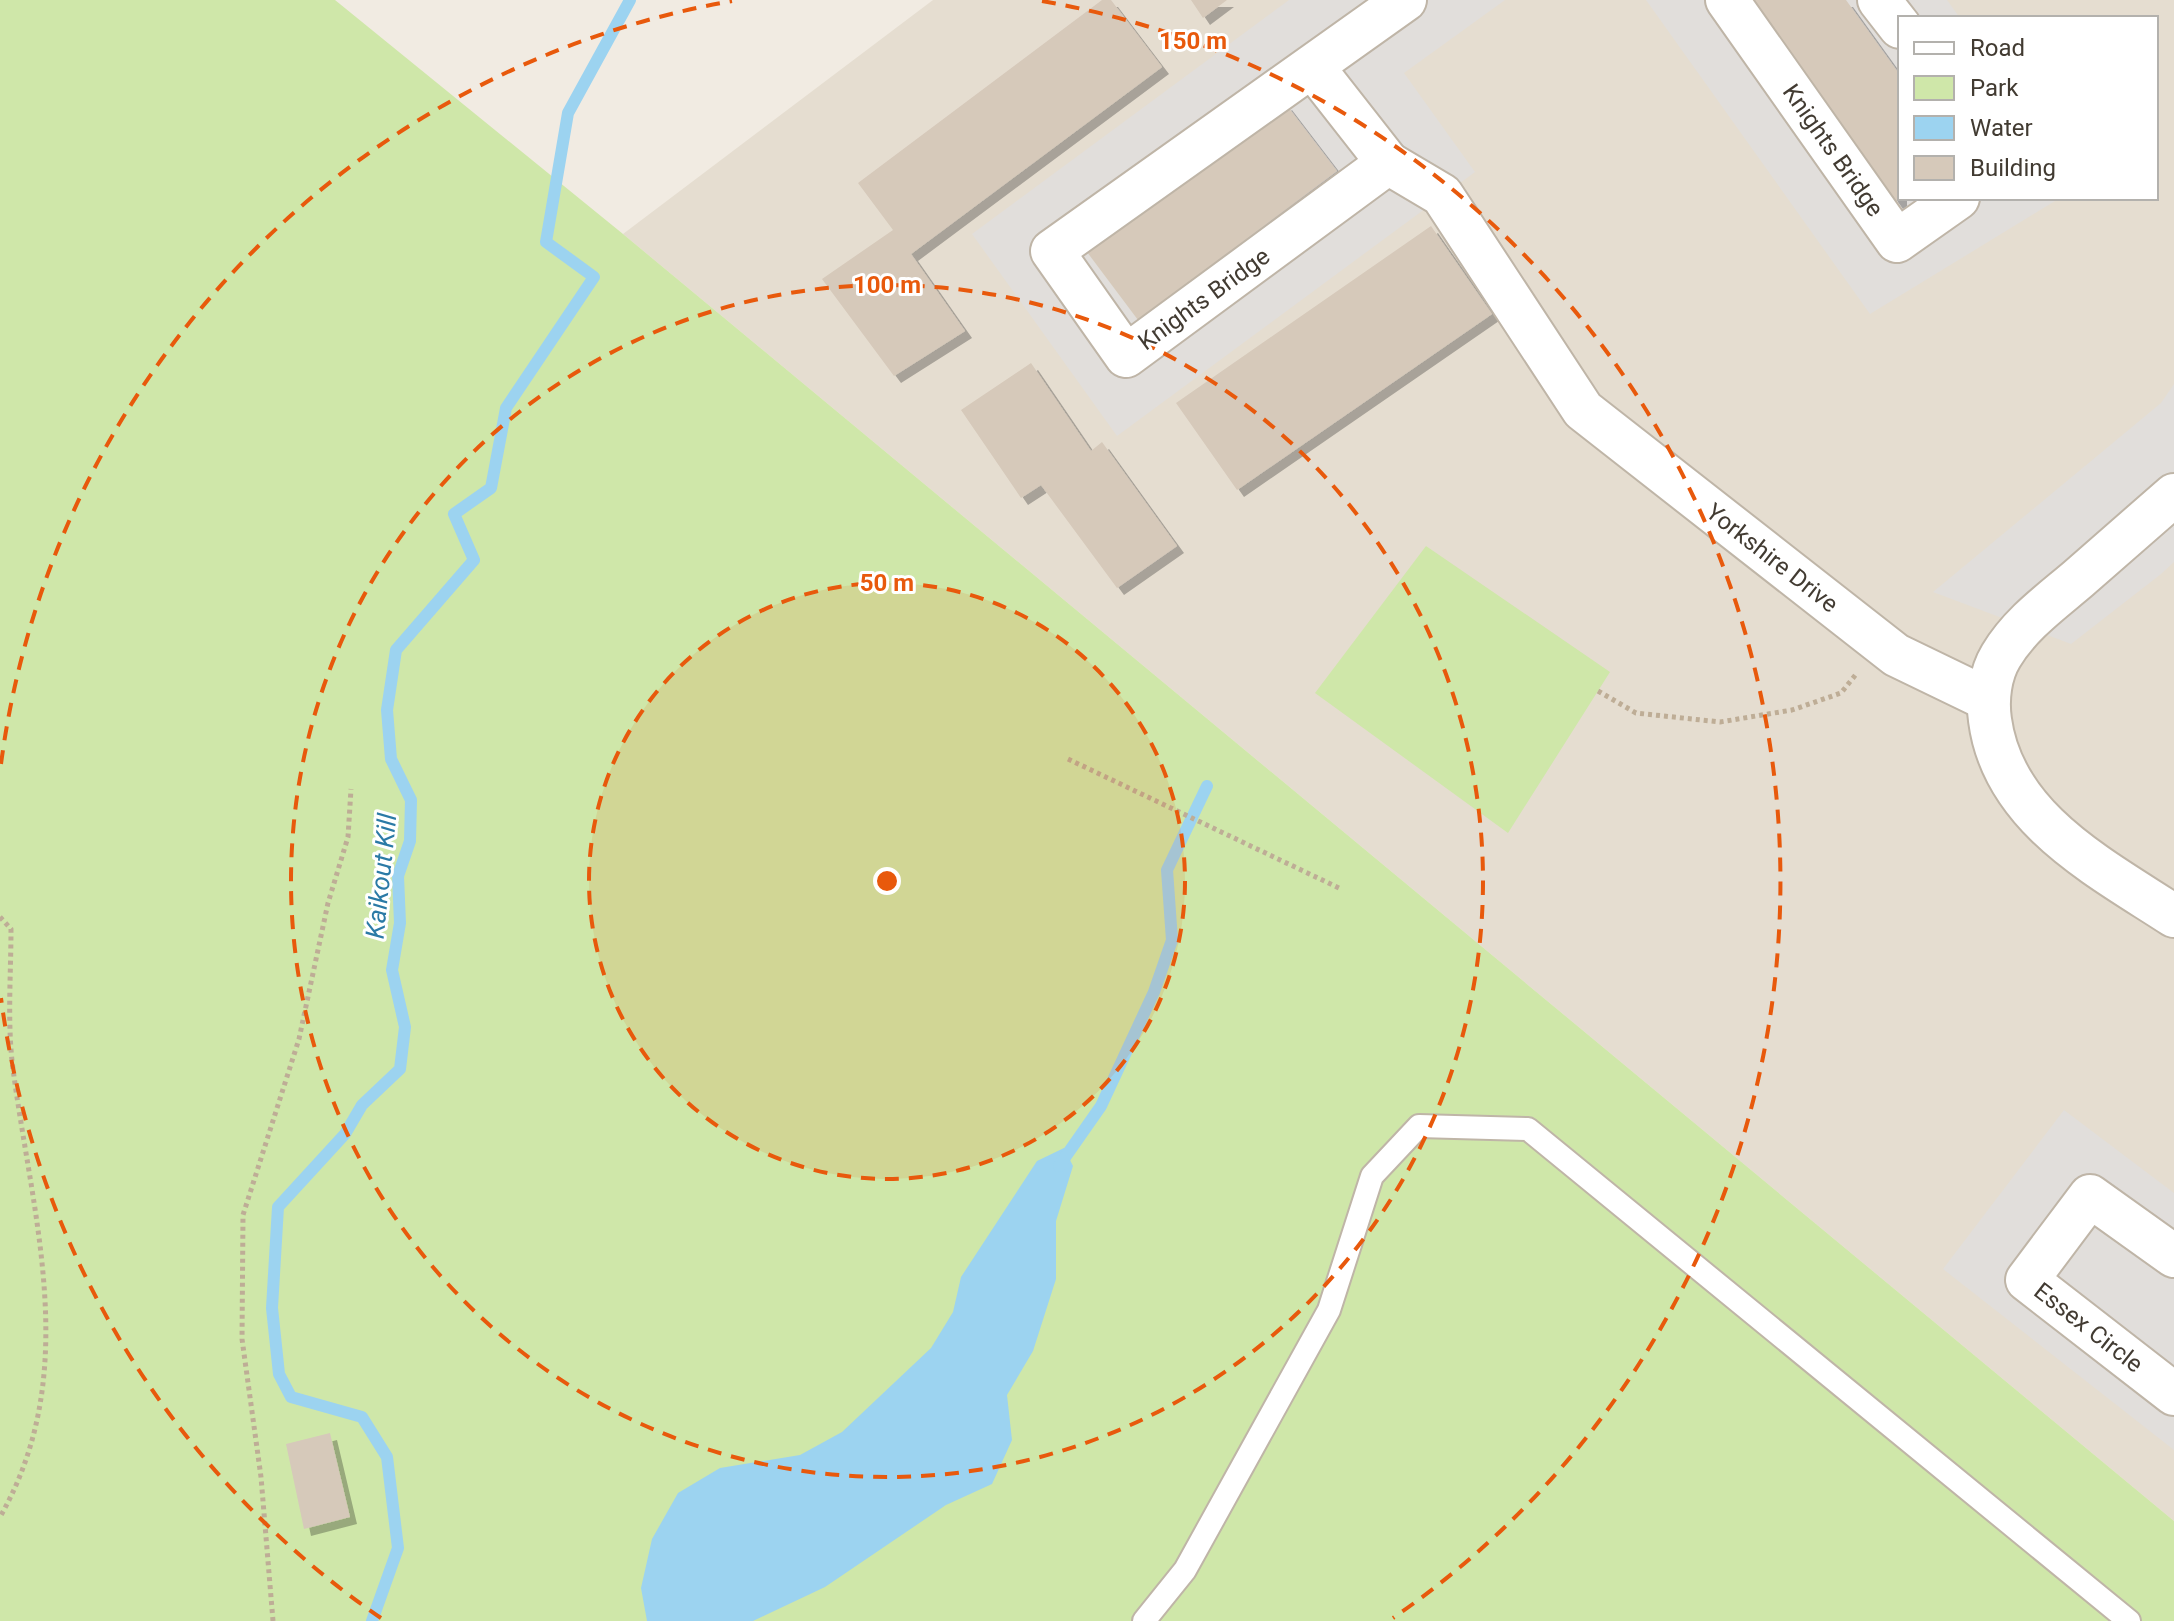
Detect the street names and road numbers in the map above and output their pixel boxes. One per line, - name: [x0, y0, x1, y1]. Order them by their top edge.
- street label: Knights Bridge: [1777, 79, 1889, 222]
- street label: Knights Bridge: [1133, 242, 1275, 356]
- street label: Yorkshire Drive: [1701, 498, 1844, 618]
- street label: Essex Circle: [2029, 1277, 2148, 1378]

